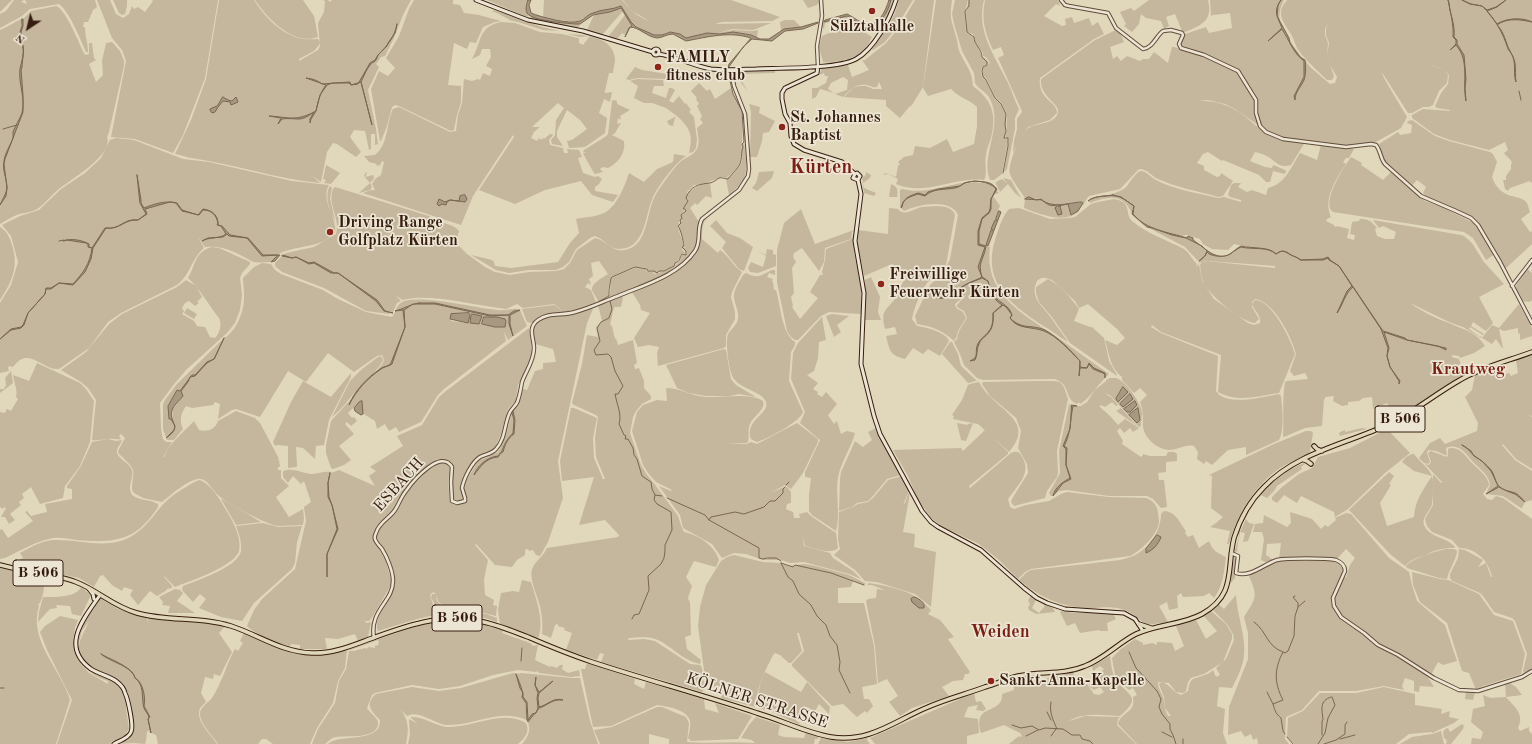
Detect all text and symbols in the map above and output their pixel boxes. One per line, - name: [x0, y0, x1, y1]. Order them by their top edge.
- marker: Sülztalhalle: [867, 6, 877, 16]
- north arrow: [8, 8, 48, 48]
- place label: Sülztalhalle: [830, 17, 914, 37]
- text: N: [14, 31, 27, 45]
- place label: FAMILY fitness club: [666, 48, 745, 86]
- marker: FAMILY fitness club: [653, 62, 663, 72]
- place label: St. Johannes Baptist: [790, 108, 881, 146]
- marker: St. Johannes Baptist: [777, 122, 787, 132]
- district label: Kürten: [790, 156, 852, 180]
- place label: Driving Range Golfplatz Kürten: [338, 213, 458, 251]
- marker: Driving Range Golfplatz Kürten: [325, 227, 335, 237]
- place label: Freiwillige Feuerwehr Kürten: [889, 265, 1020, 303]
- marker: Freiwillige Feuerwehr Kürten: [876, 279, 886, 289]
- district label: Krautweg: [1431, 360, 1505, 380]
- road number: B 506: [1375, 406, 1425, 432]
- street label: ESBACH: [370, 454, 428, 516]
- road number: B 506: [13, 560, 63, 586]
- road number: B 506: [432, 605, 482, 631]
- district label: Weiden: [970, 621, 1030, 643]
- street label: KÖLNER STRASSE: [683, 669, 831, 733]
- place label: Sankt-Anna-Kapelle: [999, 671, 1145, 691]
- marker: Sankt-Anna-Kapelle: [986, 676, 996, 686]

